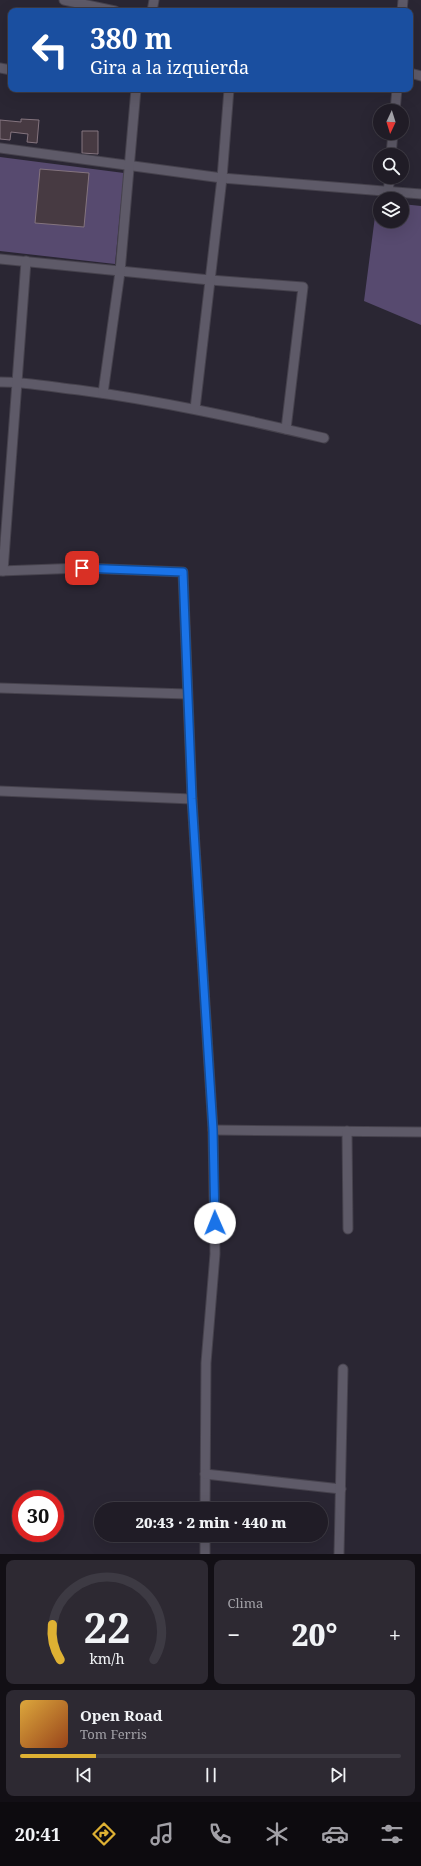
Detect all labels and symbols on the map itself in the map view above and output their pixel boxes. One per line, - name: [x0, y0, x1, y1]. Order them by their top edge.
- north arrow: [373, 104, 409, 140]
- pin: [65, 551, 99, 585]
- position arrow: [194, 1202, 236, 1244]
- speed limit sign: 30: [12, 1490, 64, 1542]

